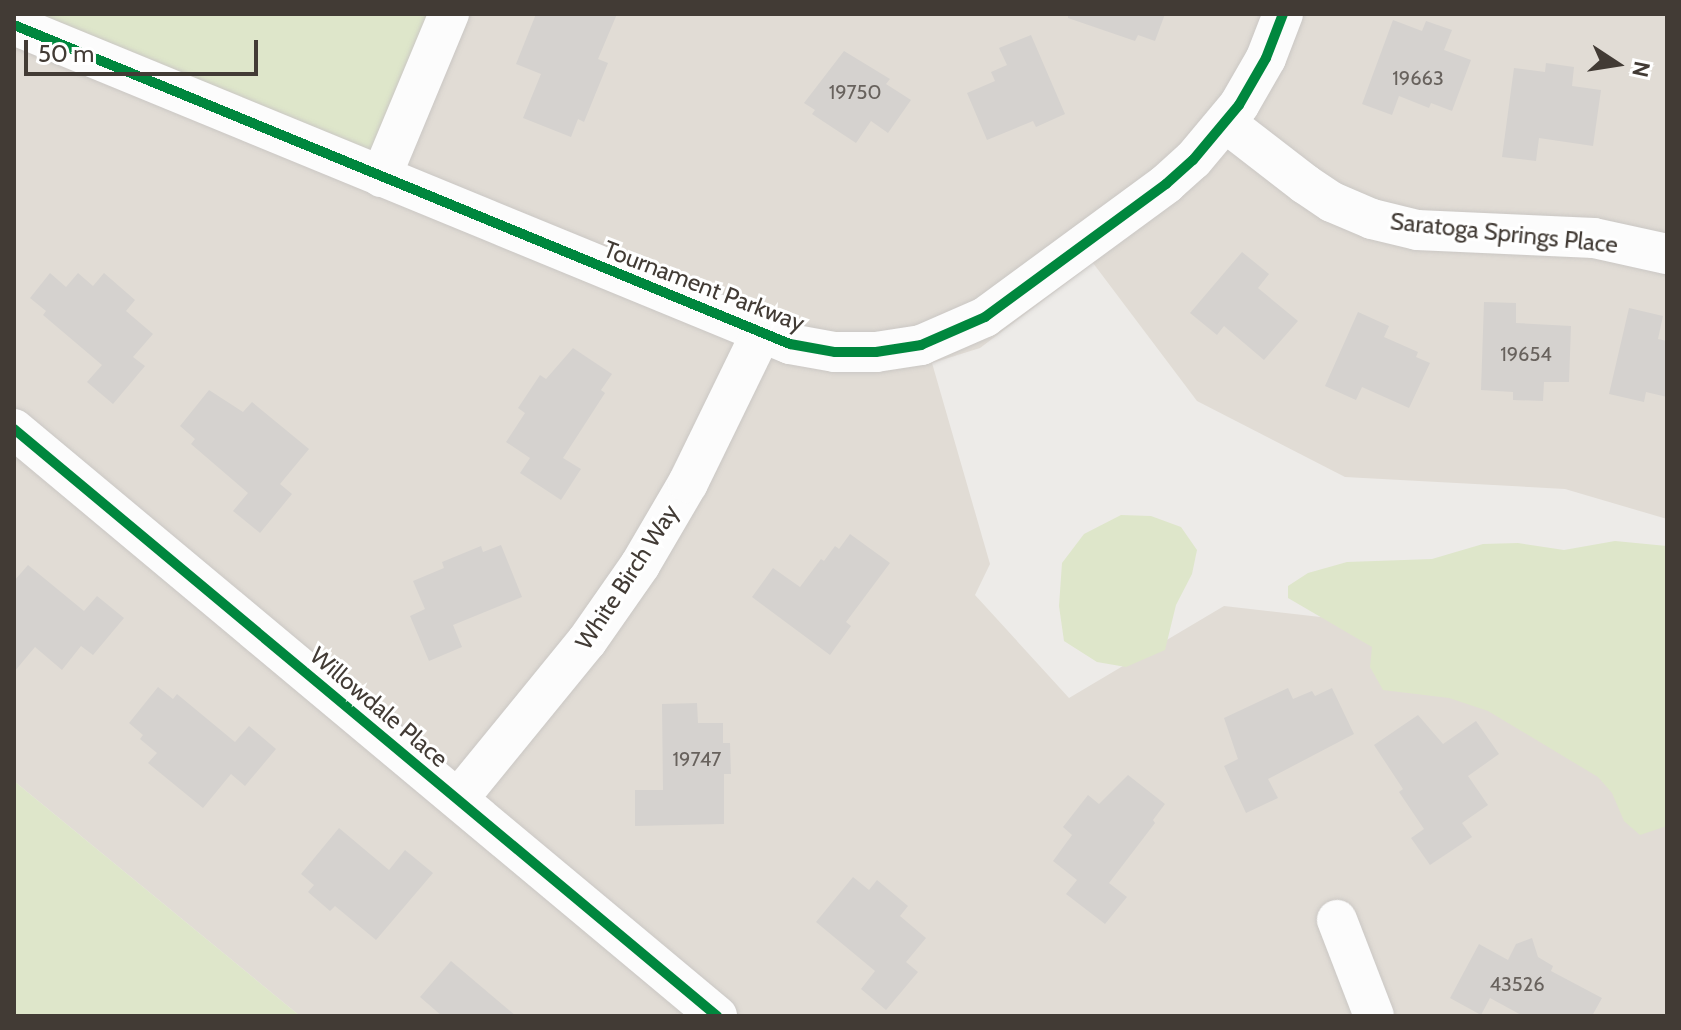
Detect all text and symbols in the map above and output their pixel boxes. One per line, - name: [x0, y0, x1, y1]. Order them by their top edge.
- scale bar: [28, 24, 262, 74]
- north arrow: [1577, 24, 1657, 104]
- text: 50 m: [38, 39, 94, 68]
- text: N: [1626, 59, 1656, 80]
- house number: 19663: [1392, 66, 1444, 90]
- house number: 19750: [829, 80, 881, 104]
- street label: Saratoga Springs Place: [1389, 207, 1619, 259]
- street label: Tournament Parkway: [599, 234, 809, 338]
- house number: 19654: [1500, 342, 1552, 366]
- street label: White Birch Way: [569, 499, 685, 655]
- street label: Willowdale Place: [304, 641, 454, 773]
- house number: 19747: [673, 747, 721, 771]
- house number: 43526: [1489, 972, 1545, 996]

